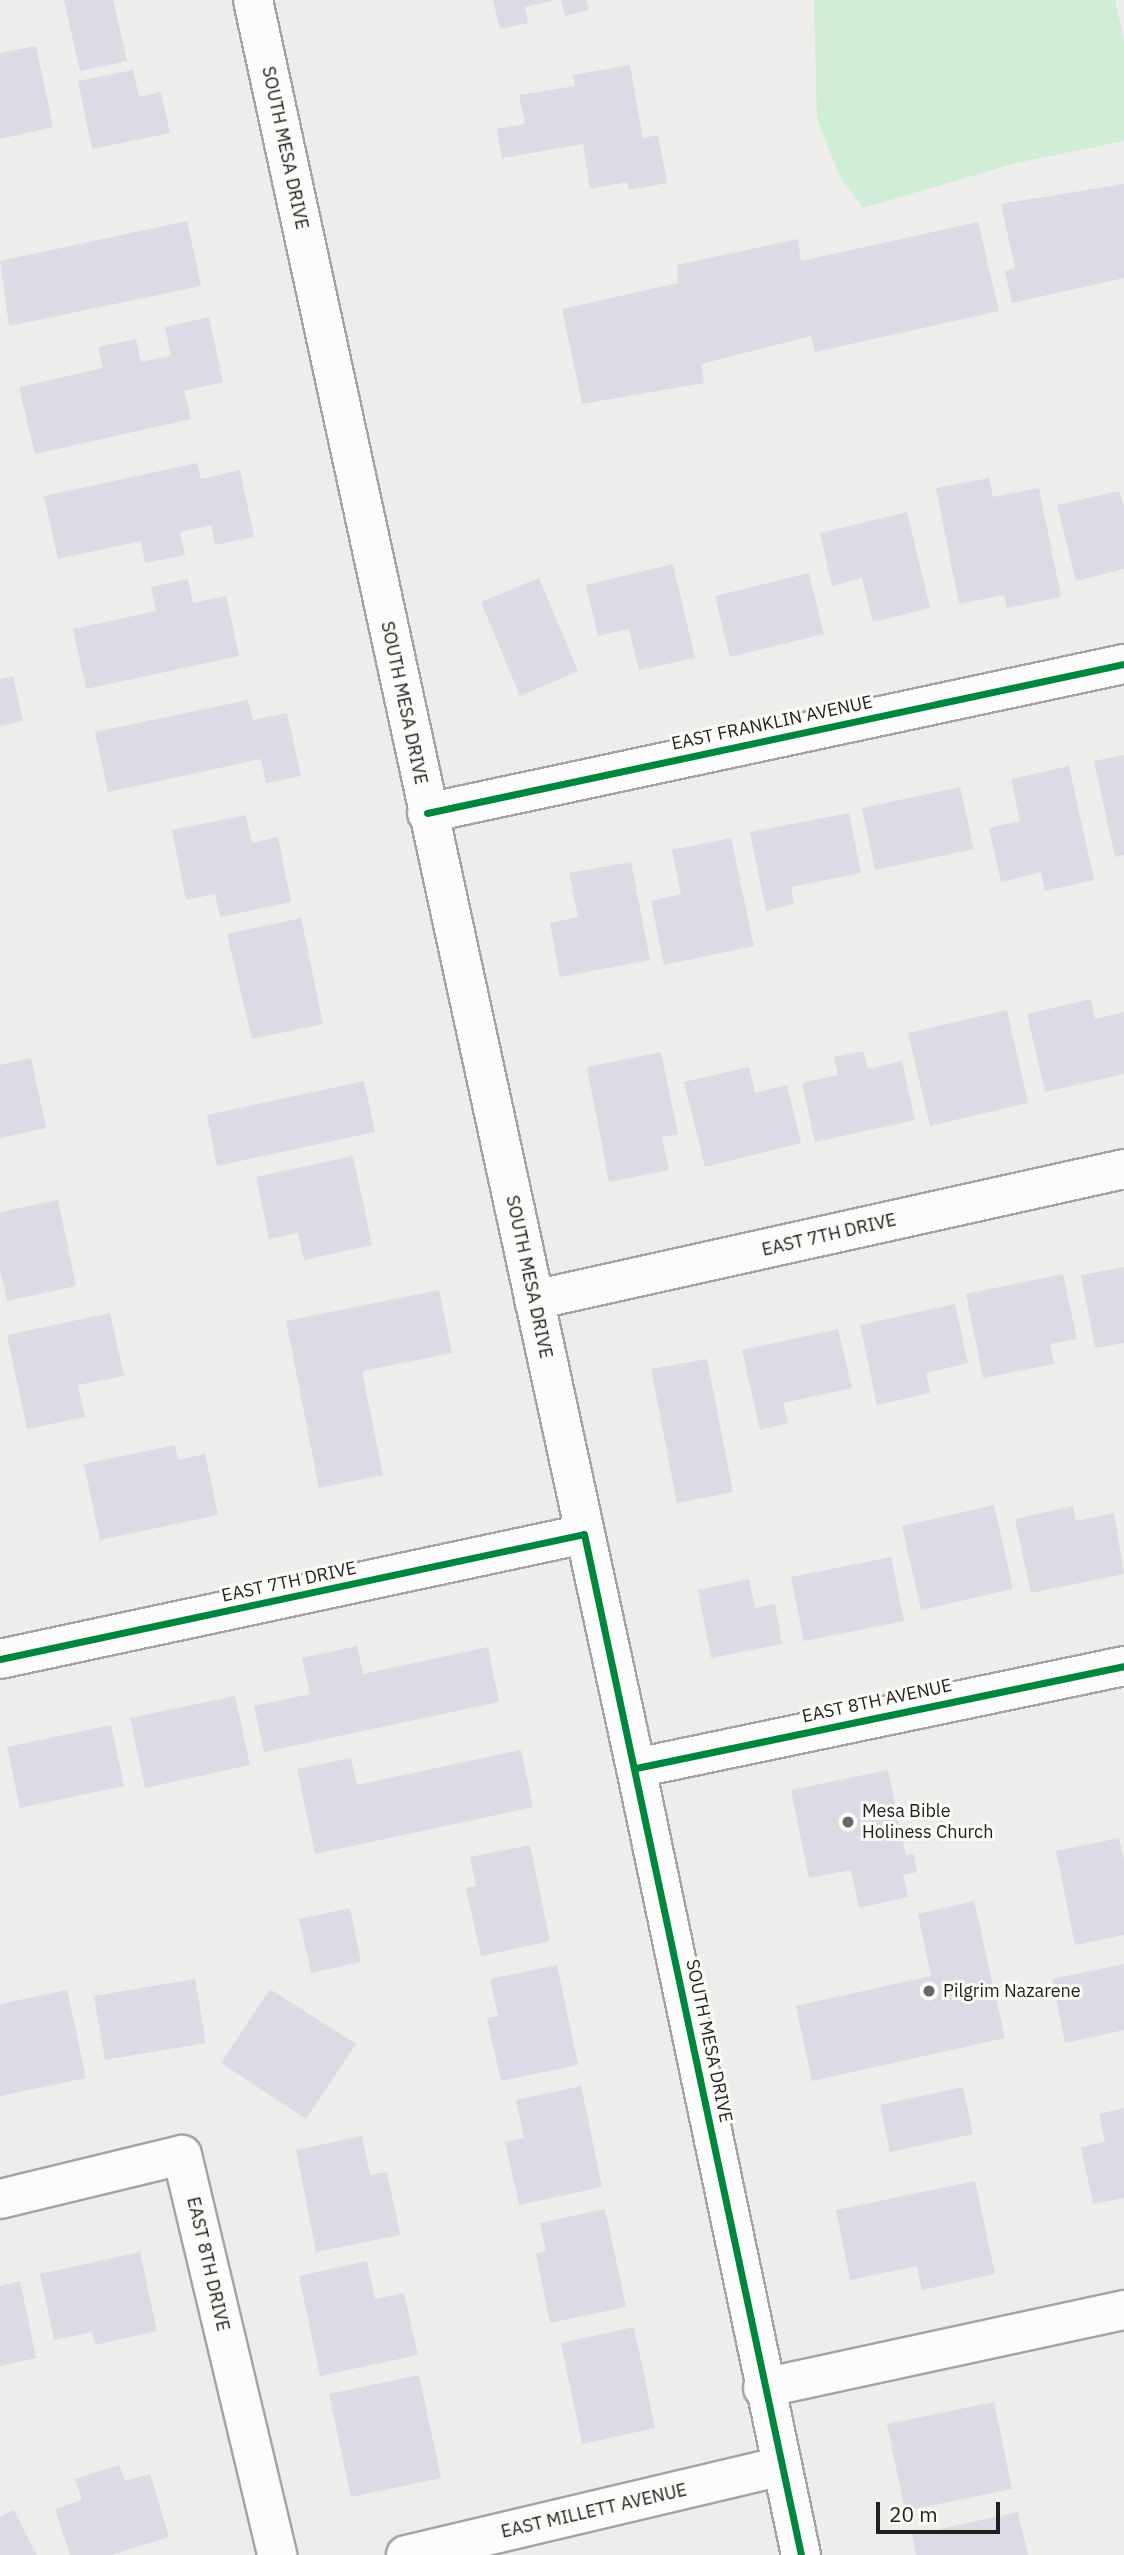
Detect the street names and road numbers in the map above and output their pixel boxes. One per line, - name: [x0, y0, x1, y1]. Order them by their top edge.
- street label: SOUTH MESA DRIVE: [257, 64, 313, 232]
- street label: SOUTH MESA DRIVE: [376, 619, 432, 787]
- street label: EAST FRANKLIN AVENUE: [670, 691, 874, 755]
- street label: SOUTH MESA DRIVE: [501, 1193, 557, 1361]
- street label: EAST 7TH DRIVE: [760, 1209, 898, 1261]
- street label: EAST 7TH DRIVE: [220, 1557, 358, 1607]
- street label: EAST 8TH AVENUE: [800, 1675, 954, 1727]
- street label: SOUTH MESA DRIVE: [681, 1957, 737, 2125]
- street label: EAST 8TH DRIVE: [182, 2195, 234, 2333]
- street label: EAST MILLETT AVENUE: [499, 2479, 689, 2543]

